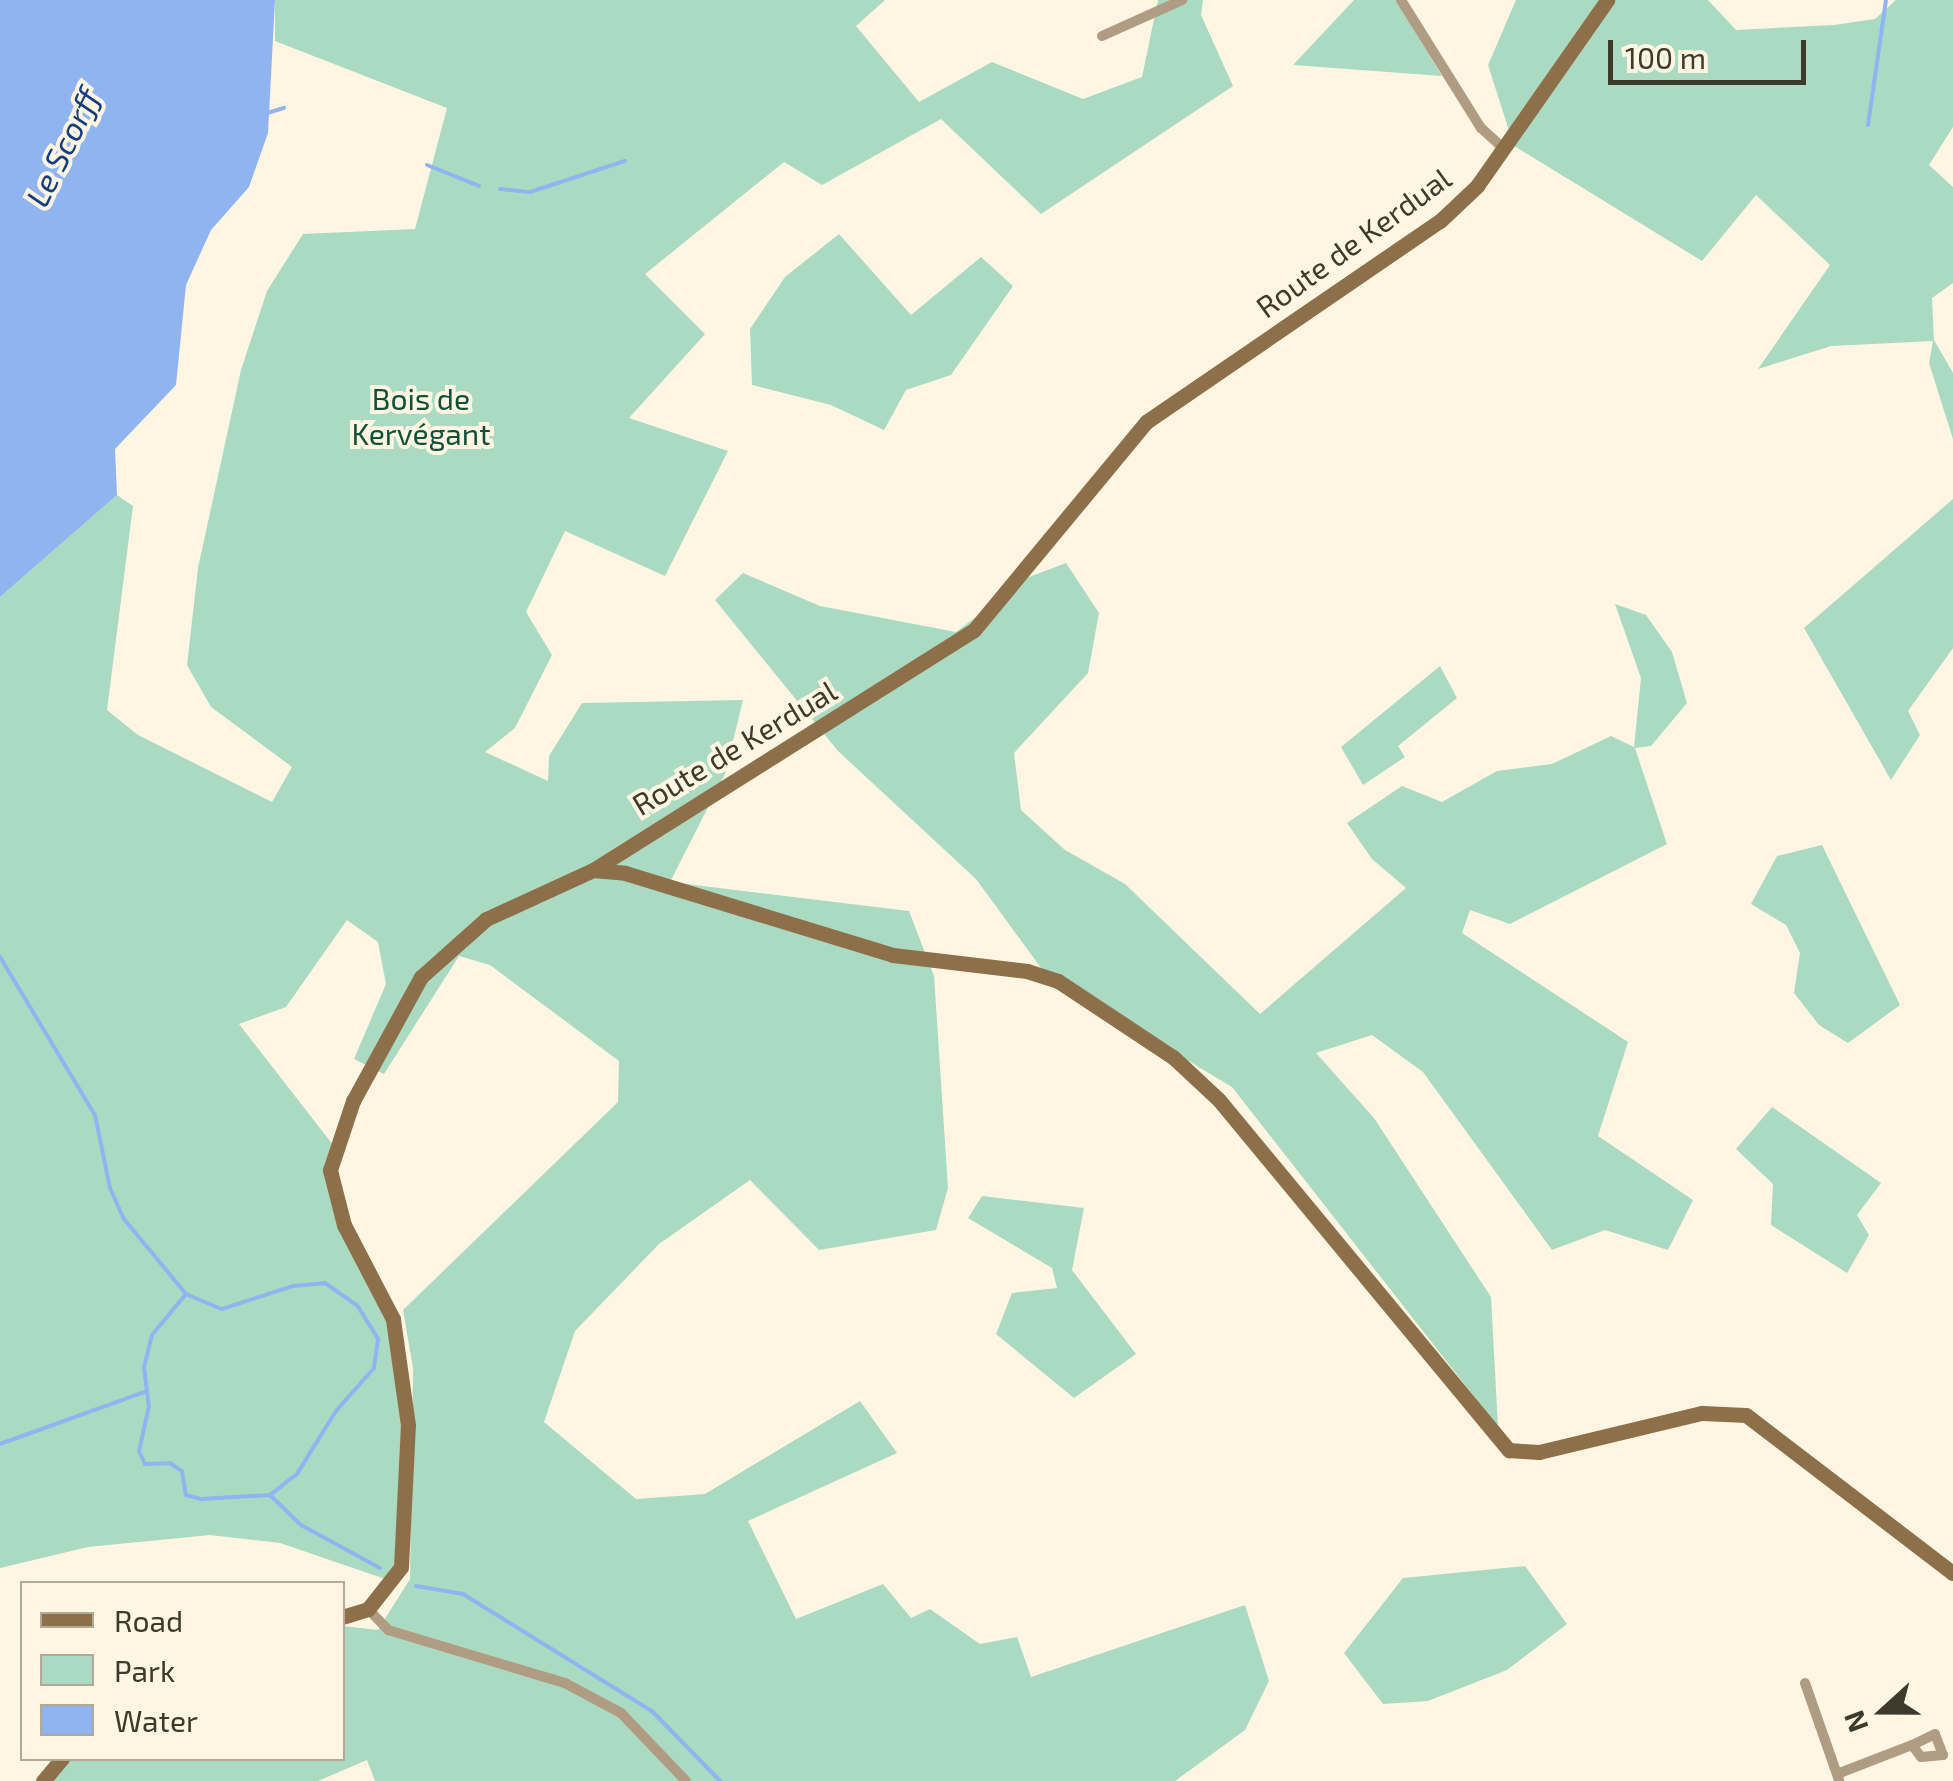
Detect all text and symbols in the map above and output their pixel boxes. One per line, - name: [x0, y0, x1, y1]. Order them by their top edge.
- scale bar: [1613, 20, 1810, 82]
- text: 100 m: [1625, 39, 1706, 75]
- water label: Le Scorff: [17, 81, 107, 213]
- street label: Route de Kerdual: [1249, 159, 1457, 325]
- park label: Bois de Kervégant: [351, 380, 491, 450]
- street label: Route de Kerdual: [625, 672, 843, 822]
- legend: [20, 1581, 345, 1761]
- text: Road: [114, 1602, 183, 1638]
- text: Park: [114, 1652, 175, 1688]
- north arrow: [1833, 1661, 1933, 1761]
- text: Water: [114, 1702, 198, 1738]
- text: N: [1835, 1706, 1874, 1737]

